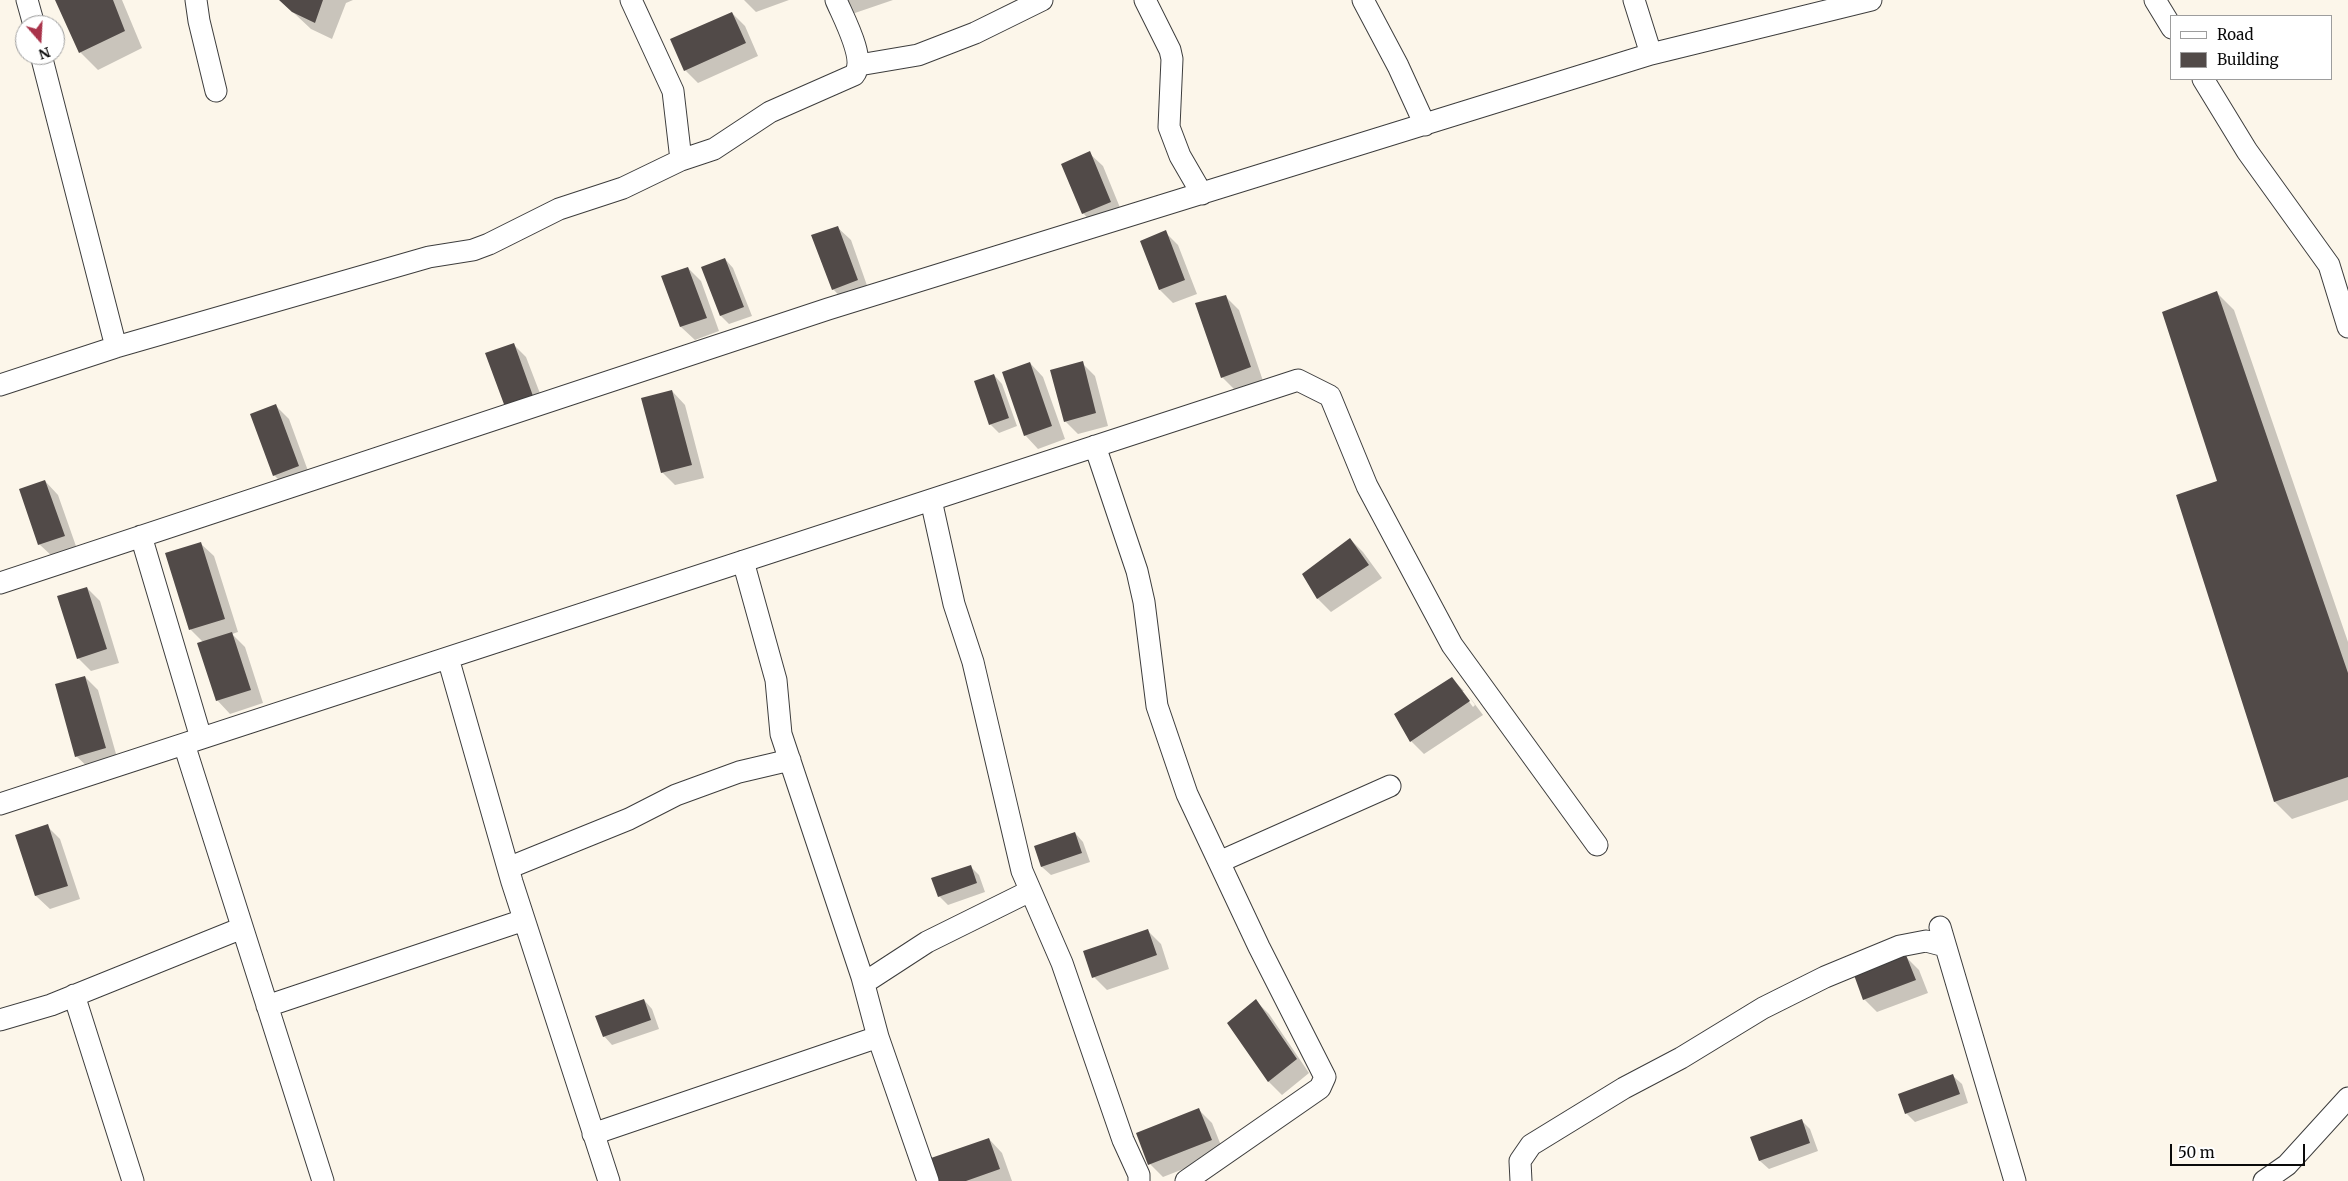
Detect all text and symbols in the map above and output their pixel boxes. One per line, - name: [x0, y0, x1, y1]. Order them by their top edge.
- north arrow: [15, 15, 65, 65]
- legend: [2170, 15, 2333, 80]
- text: Road: [2217, 25, 2253, 44]
- text: N: [36, 43, 53, 64]
- text: Building: [2217, 50, 2279, 69]
- scale bar: [2173, 1134, 2308, 1166]
- text: 50 m: [2178, 1143, 2215, 1162]

